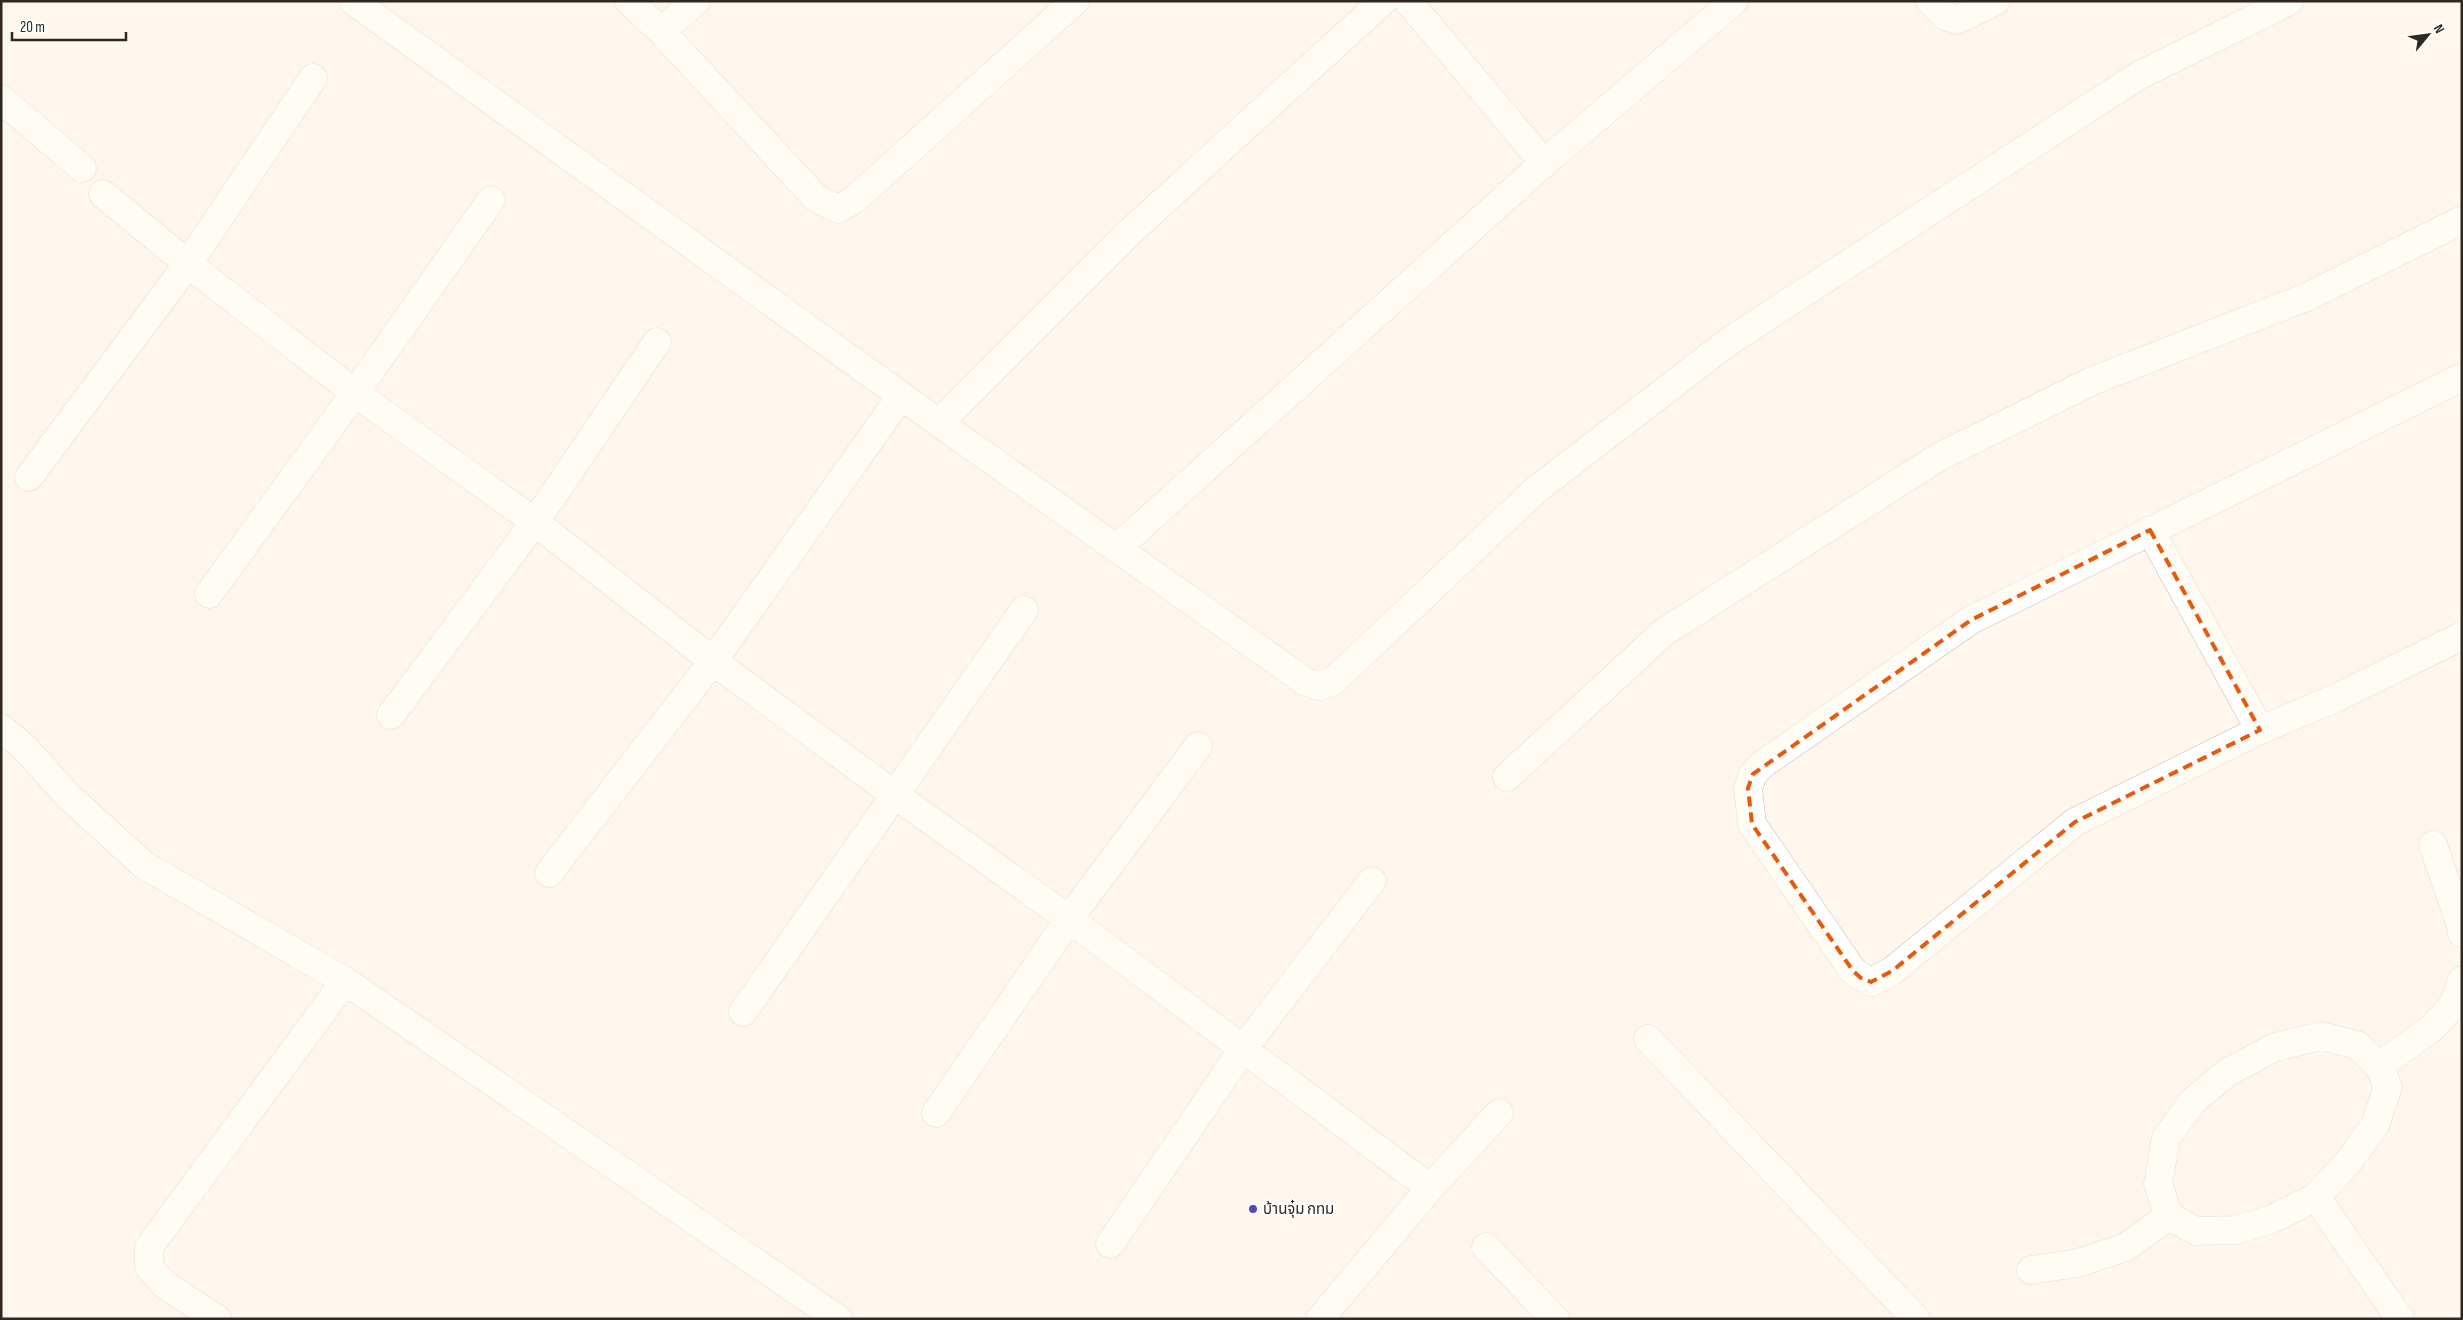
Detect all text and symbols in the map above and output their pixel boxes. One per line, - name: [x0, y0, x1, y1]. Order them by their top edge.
- scale bar: [12, 10, 126, 42]
- north arrow: [2403, 10, 2453, 60]
- text: 20 m: [20, 18, 45, 37]
- text: N: [2430, 22, 2448, 36]
- place label: บ้านจุ๋ม กทม: [1263, 1199, 1334, 1219]
- marker: บ้านจุ๋ม กทม: [1247, 1203, 1259, 1215]

